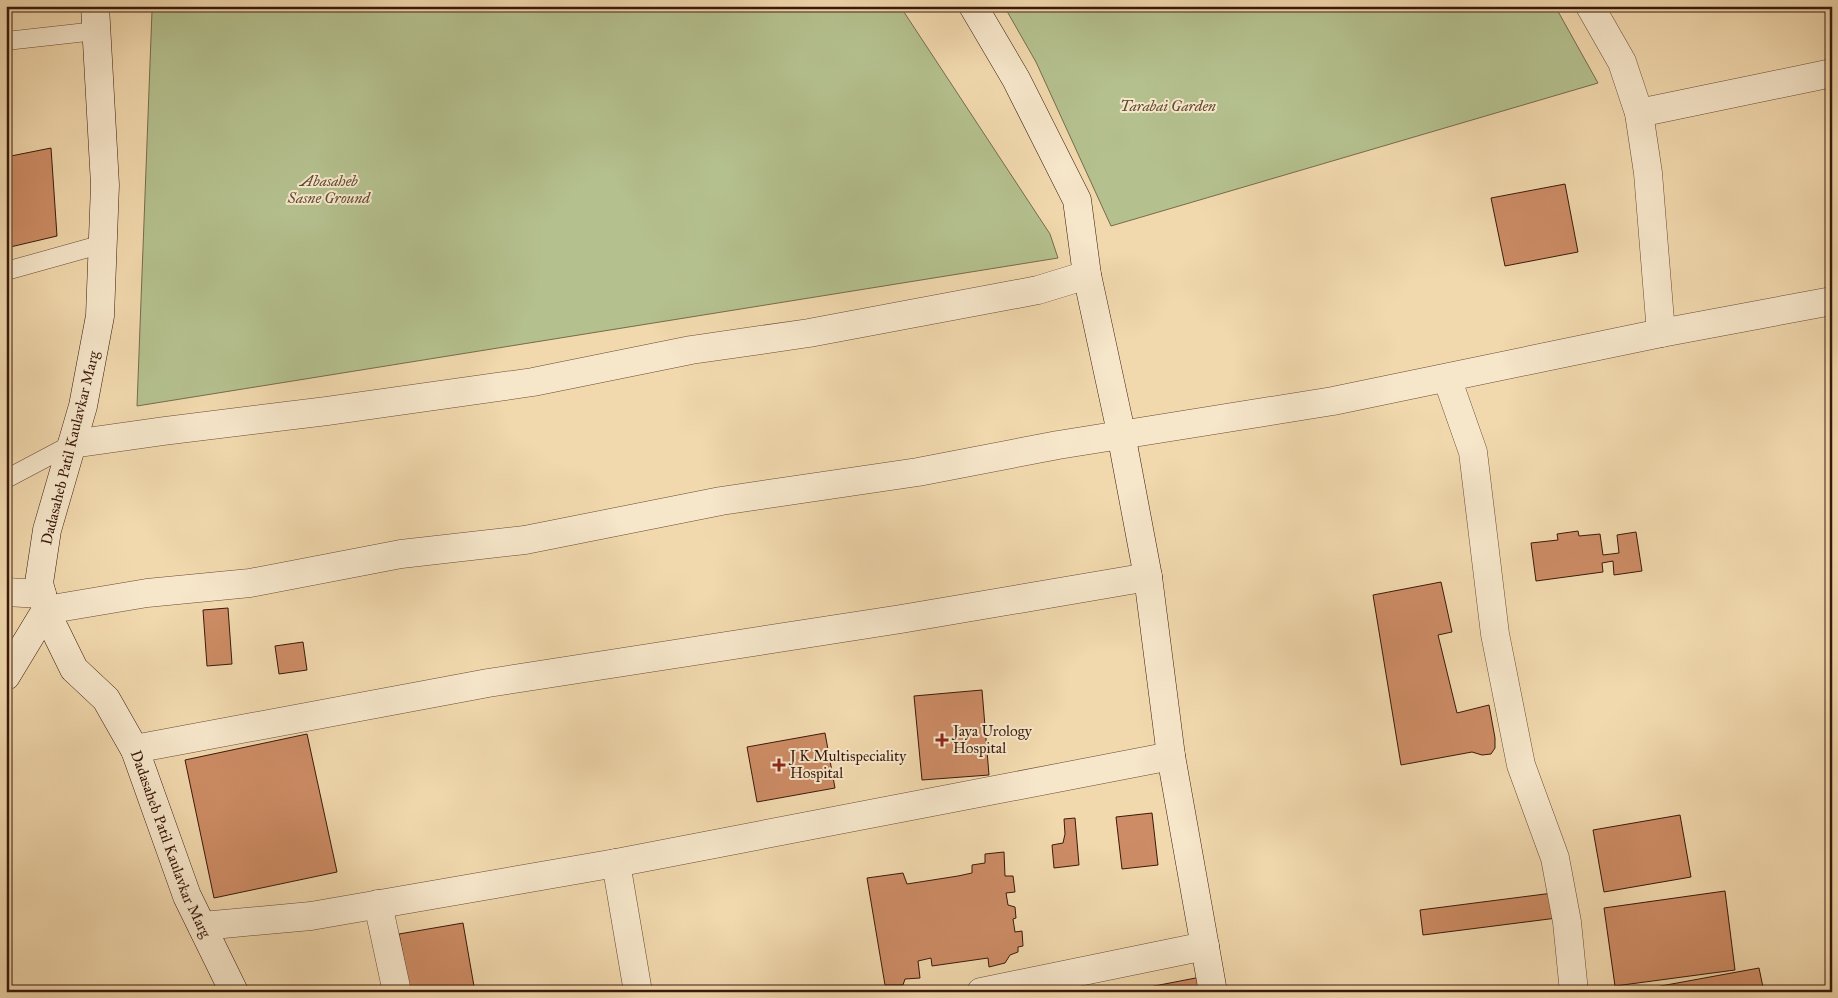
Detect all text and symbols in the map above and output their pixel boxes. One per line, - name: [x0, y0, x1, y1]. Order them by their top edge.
- park label: Tarabai Garden: [1120, 97, 1216, 115]
- park label: Abasaheb Sasne Ground: [287, 172, 371, 207]
- street label: Dadasaheb Patil Kaulavkar Marg: [37, 348, 103, 547]
- place label: Jaya Urology Hospital: [951, 722, 1033, 757]
- marker: Jaya Urology Hospital: [935, 733, 949, 747]
- place label: J K Multispeciality Hospital: [788, 747, 907, 782]
- street label: Dadasaheb Patil Kaulavkar Marg: [127, 748, 215, 941]
- marker: J K Multispeciality Hospital: [772, 758, 786, 772]

